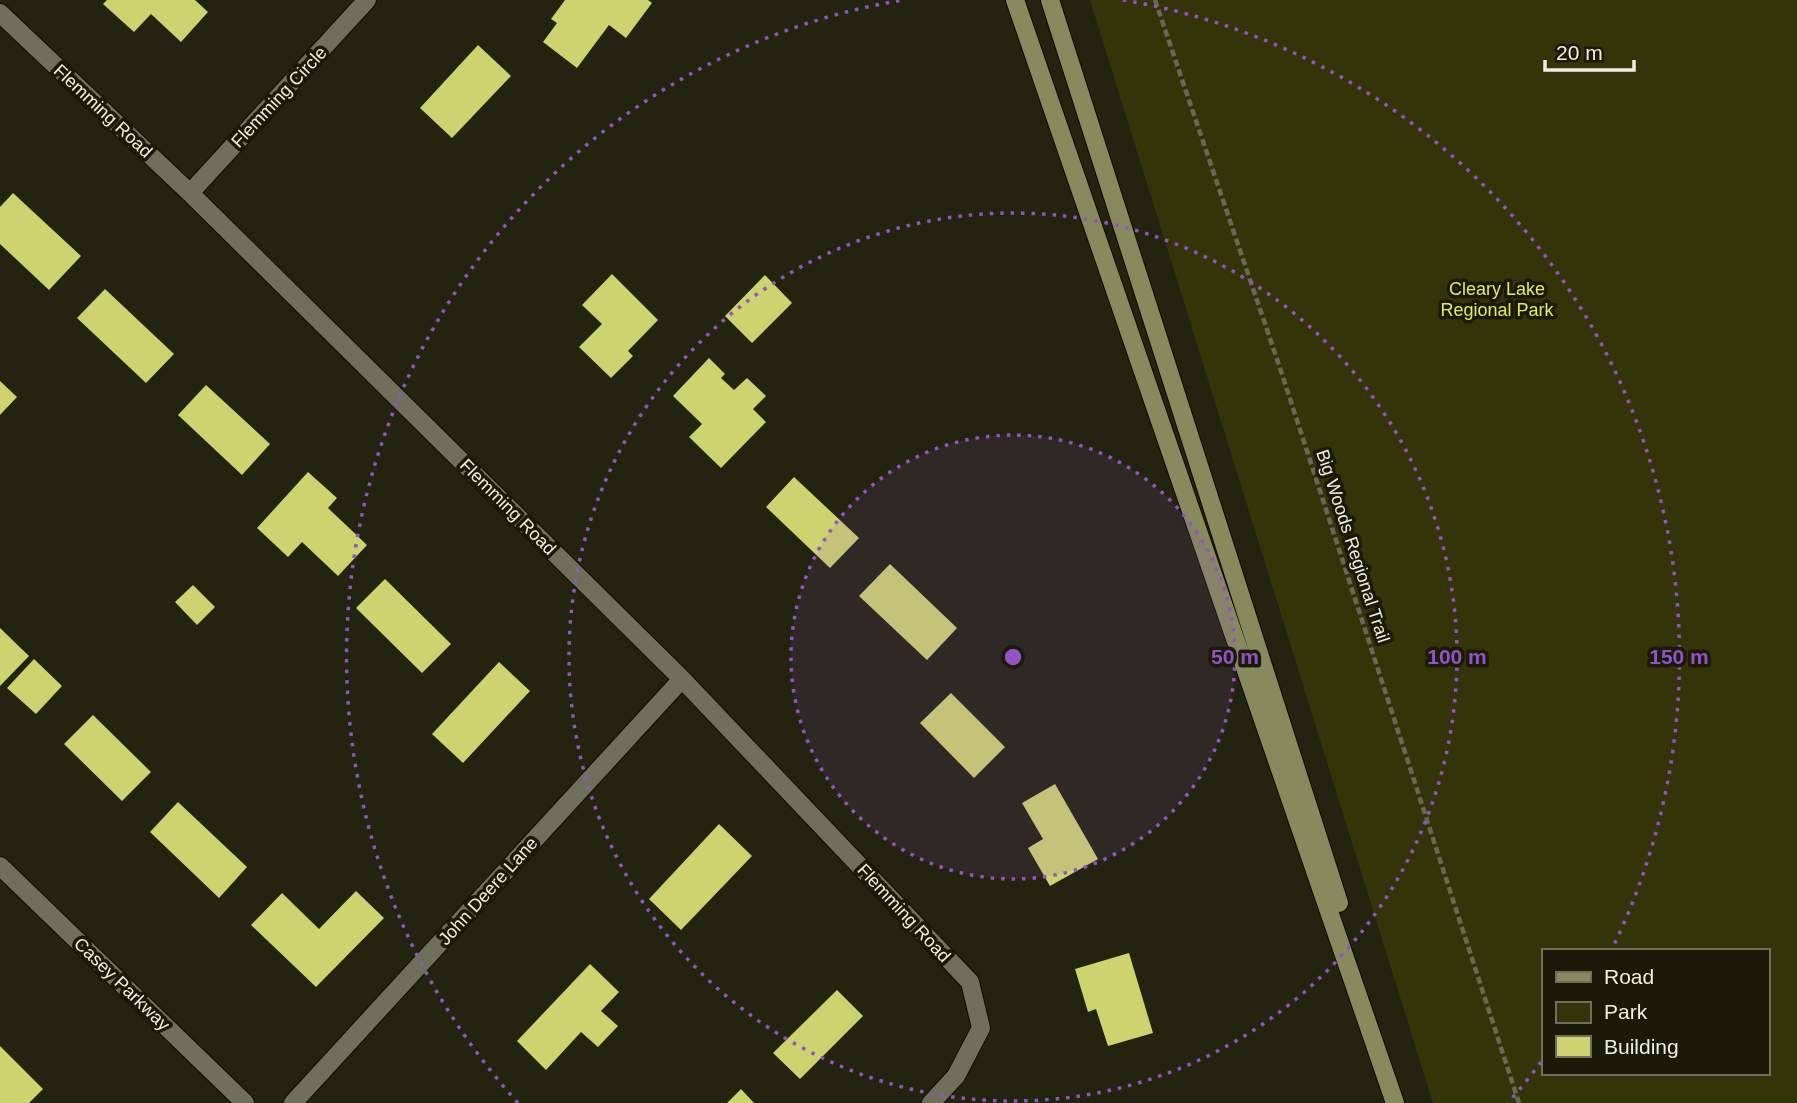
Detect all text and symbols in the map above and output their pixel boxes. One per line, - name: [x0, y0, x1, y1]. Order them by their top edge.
- scale bar: [1545, 28, 1634, 72]
- text: 20 m: [1556, 41, 1603, 64]
- street label: Flemming Circle: [227, 43, 331, 151]
- street label: Flemming Road: [50, 60, 156, 162]
- park label: Cleary Lake Regional Park: [1440, 279, 1555, 320]
- street label: Big Woods Regional Trail: [1312, 447, 1394, 645]
- street label: Flemming Road: [456, 455, 560, 559]
- centre of rings: [1001, 645, 1025, 669]
- text: 50 m: [1211, 645, 1259, 668]
- text: 100 m: [1427, 645, 1487, 668]
- text: 150 m: [1649, 645, 1709, 668]
- street label: John Deere Lane: [434, 833, 542, 949]
- street label: Flemming Road: [853, 860, 955, 966]
- street label: Casey Parkway: [70, 933, 174, 1035]
- legend: [1542, 949, 1769, 1075]
- text: Road: [1604, 965, 1654, 988]
- text: Park: [1604, 1000, 1648, 1023]
- text: Building: [1604, 1035, 1679, 1058]

